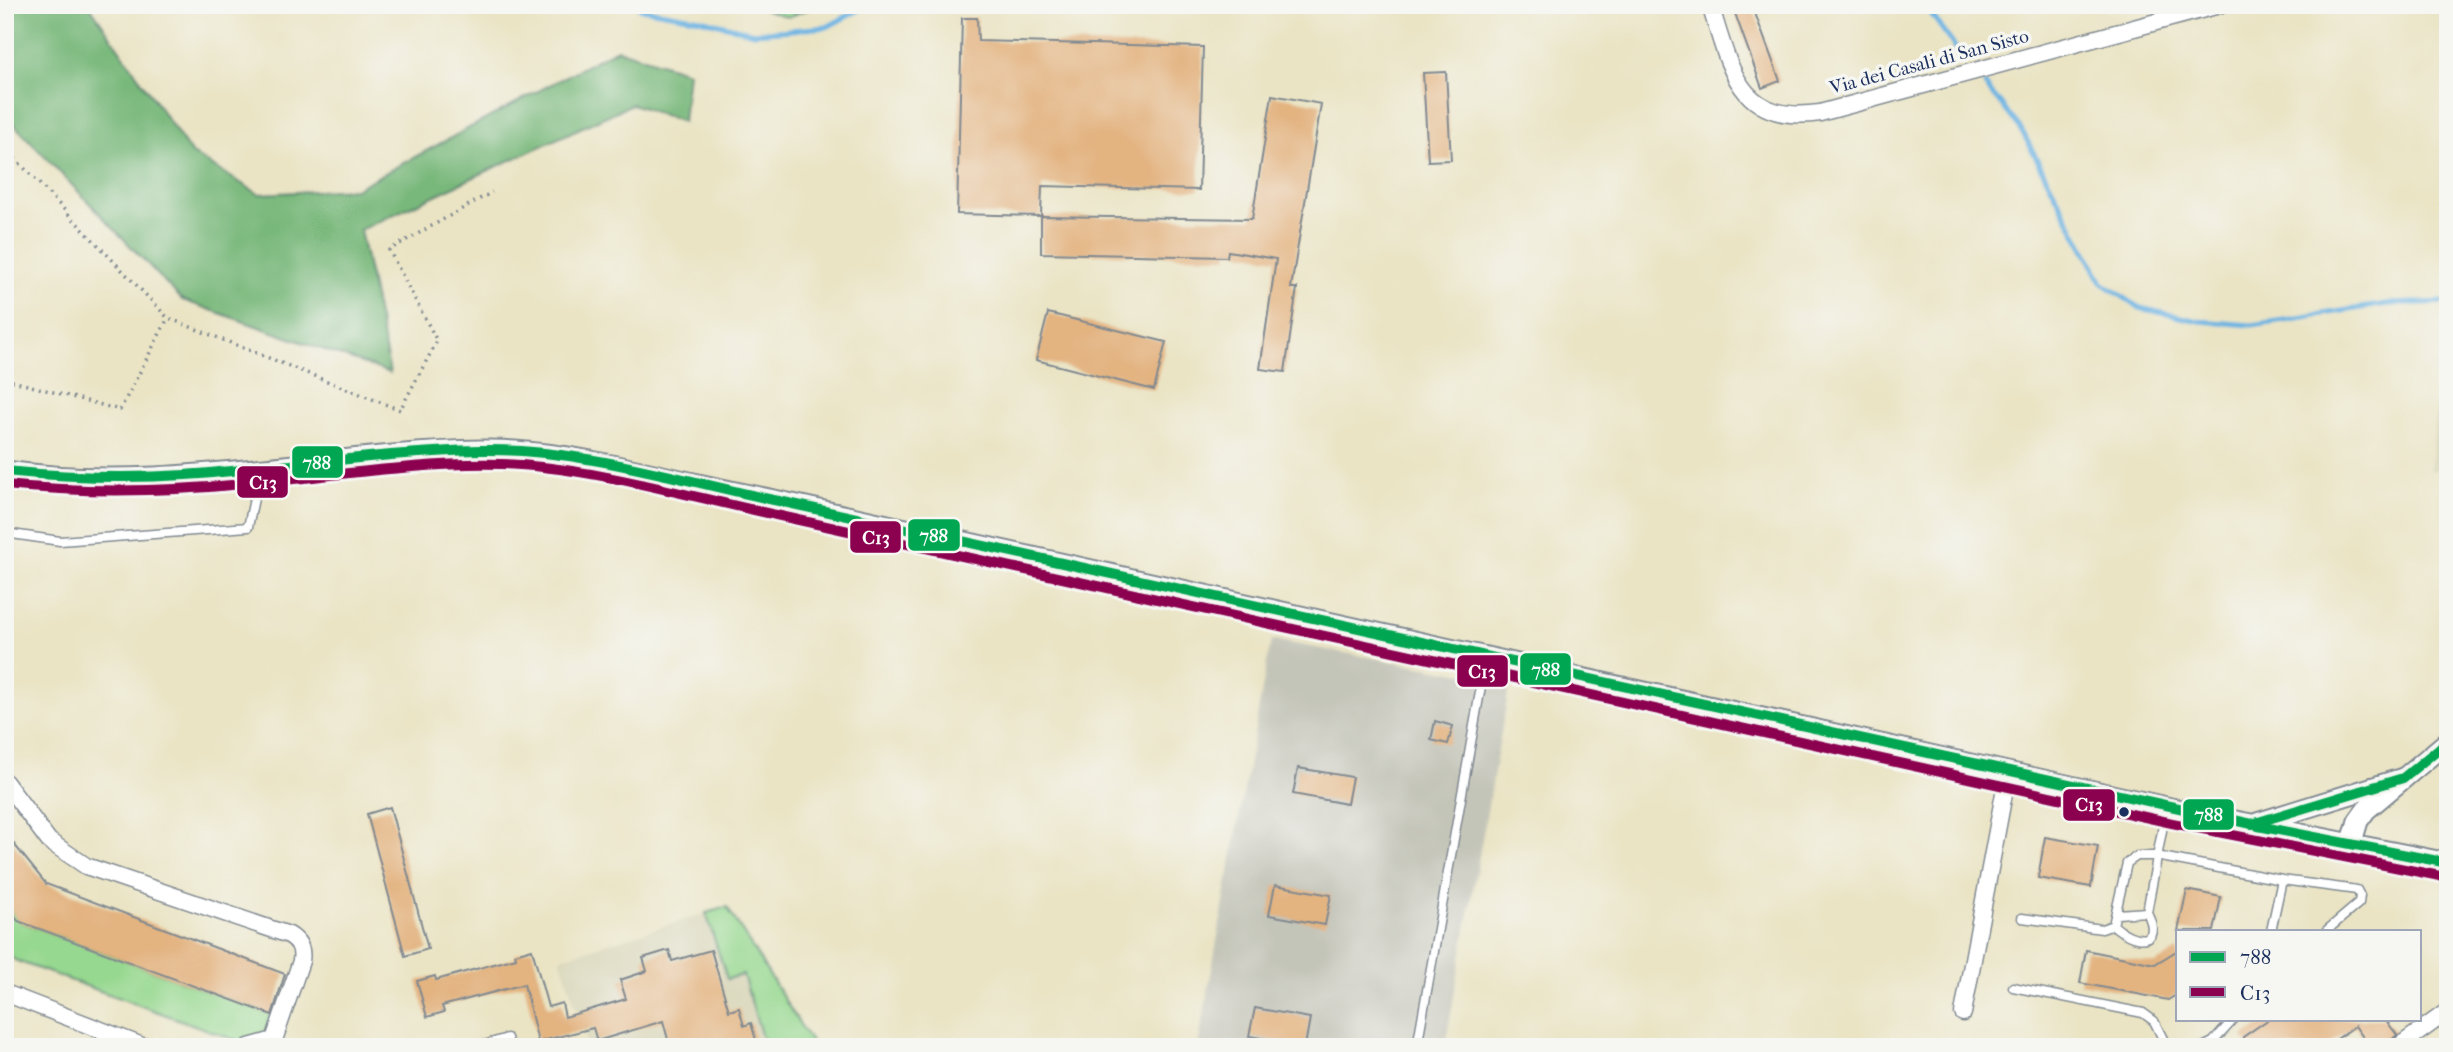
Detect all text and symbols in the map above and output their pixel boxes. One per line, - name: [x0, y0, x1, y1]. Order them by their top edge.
- street label: Via dei Casali di San Sisto: [1826, 25, 2031, 99]
- line badge: 788: [291, 445, 344, 479]
- text: 788: [302, 452, 331, 474]
- line badge: C13: [236, 465, 289, 499]
- text: C13: [249, 472, 277, 494]
- line badge: 788: [907, 518, 961, 552]
- line badge: C13: [849, 520, 902, 554]
- text: 788: [919, 525, 948, 547]
- text: C13: [862, 527, 890, 549]
- line badge: 788: [1519, 652, 1572, 686]
- line badge: C13: [1456, 654, 1509, 688]
- text: 788: [1531, 659, 1560, 681]
- text: C13: [1468, 661, 1496, 683]
- line badge: C13: [2062, 788, 2116, 822]
- text: C13: [2075, 794, 2103, 816]
- line badge: 788: [2182, 798, 2235, 831]
- text: 788: [2194, 804, 2223, 826]
- unlabelled marker: [2117, 805, 2131, 819]
- legend: [2176, 930, 2422, 1020]
- text: 788: [2240, 945, 2271, 969]
- text: C13: [2240, 981, 2270, 1005]

